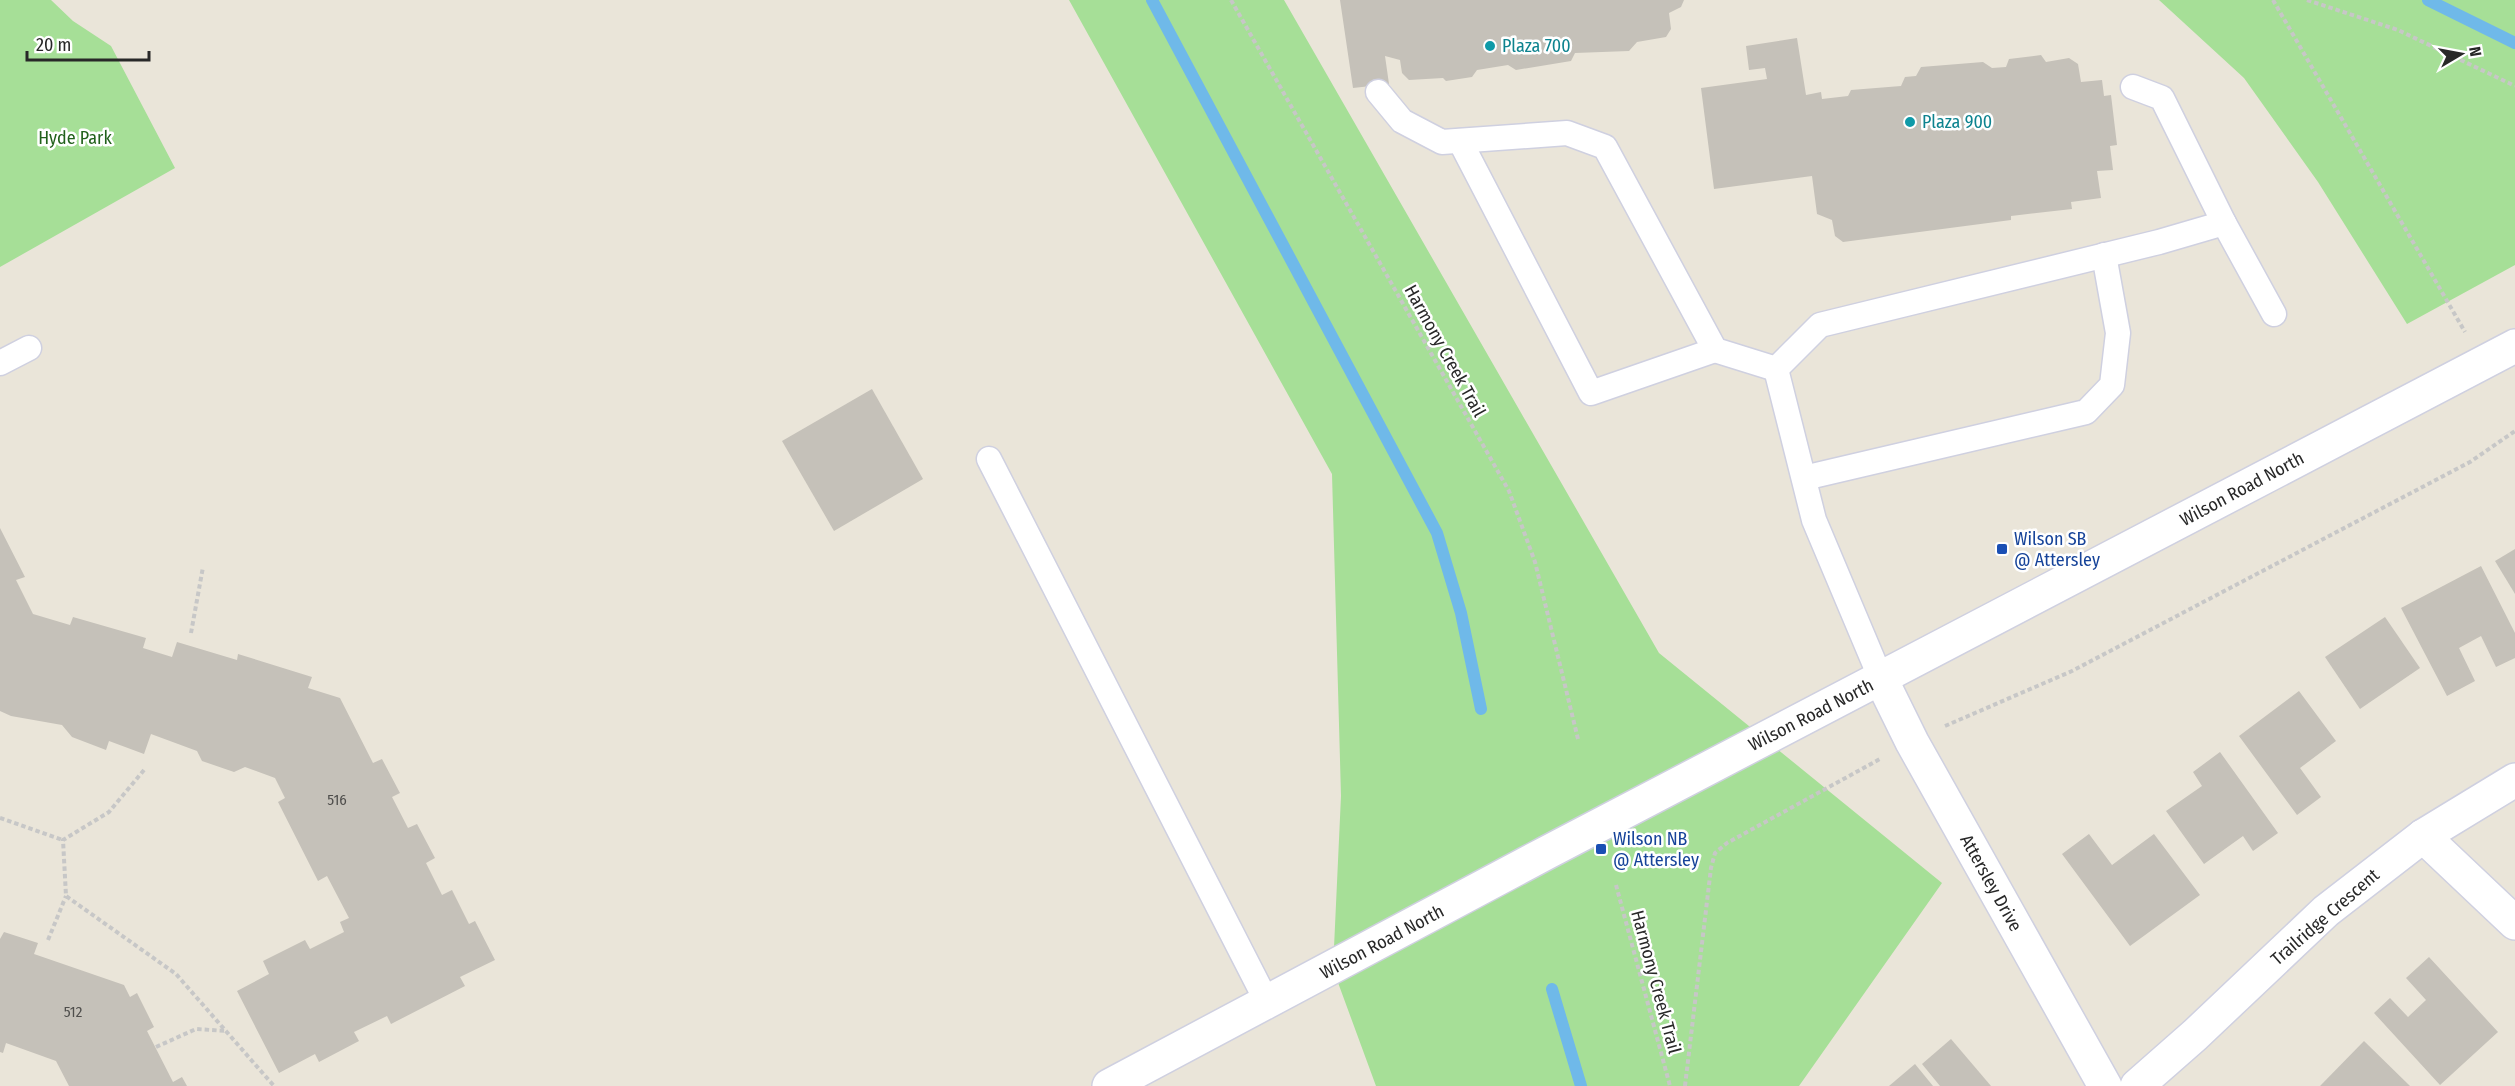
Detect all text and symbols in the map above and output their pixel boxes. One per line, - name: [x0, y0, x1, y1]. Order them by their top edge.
- scale bar: [27, 24, 148, 62]
- north arrow: [2431, 24, 2491, 84]
- text: 20 m: [36, 34, 71, 56]
- place label: Plaza 700: [1502, 35, 1571, 57]
- marker: Plaza 700: [1483, 39, 1497, 53]
- text: N: [2465, 45, 2485, 58]
- place label: Plaza 900: [1922, 111, 1992, 133]
- marker: Plaza 900: [1903, 115, 1917, 129]
- park label: Hyde Park: [38, 127, 112, 149]
- street label: Harmony Creek Trail: [1400, 281, 1491, 421]
- street label: Wilson Road North: [2176, 447, 2308, 531]
- place label: Wilson SB @ Attersley: [2014, 528, 2100, 571]
- marker: Wilson SB @ Attersley: [1995, 542, 2009, 556]
- street label: Wilson Road North: [1745, 674, 1877, 756]
- house number: 516: [327, 791, 347, 809]
- place label: Wilson NB @ Attersley: [1613, 828, 1699, 871]
- street label: Attersley Drive: [1955, 831, 2027, 935]
- marker: Wilson NB @ Attersley: [1594, 842, 1608, 856]
- street label: Trailridge Crescent: [2266, 864, 2384, 970]
- street label: Wilson Road North: [1316, 900, 1448, 984]
- street label: Harmony Creek Trail: [1626, 908, 1686, 1056]
- house number: 512: [64, 1003, 83, 1021]

